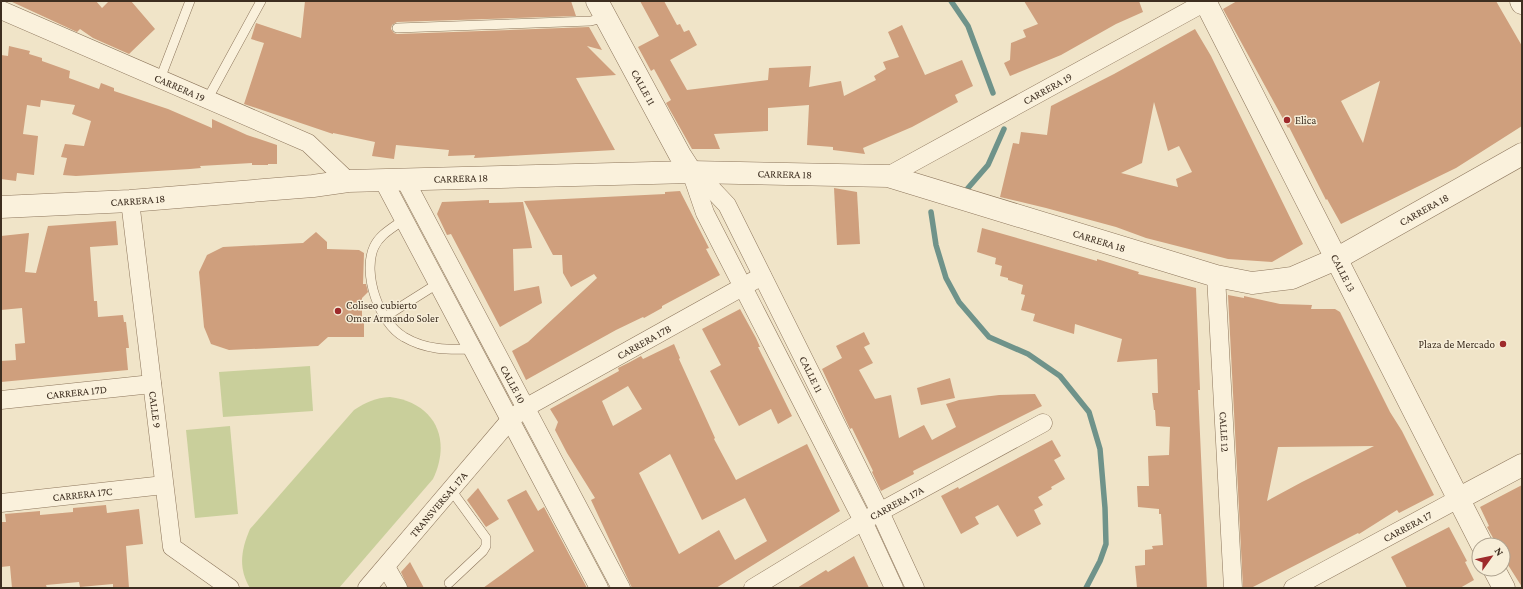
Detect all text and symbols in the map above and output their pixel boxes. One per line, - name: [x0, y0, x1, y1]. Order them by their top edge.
- street label: CALLE 11: [629, 67, 658, 108]
- street label: CARRERA 19: [1021, 70, 1074, 107]
- street label: CARRERA 19: [153, 71, 207, 104]
- place label: Elica: [1295, 114, 1316, 126]
- marker: Elica: [1282, 115, 1292, 125]
- street label: CARRERA 18: [757, 167, 812, 180]
- street label: CARRERA 18: [433, 171, 488, 185]
- street label: CARRERA 18: [1397, 191, 1451, 228]
- street label: CARRERA 18: [110, 192, 166, 208]
- street label: CARRERA 18: [1071, 227, 1127, 254]
- street label: CALLE 13: [1329, 252, 1358, 294]
- place label: Coliseo cubierto Omar Armando Soler: [346, 299, 439, 324]
- marker: Coliseo cubierto Omar Armando Soler: [333, 306, 343, 316]
- street label: CARRERA 17B: [615, 322, 673, 362]
- place label: Plaza de Mercado: [1418, 338, 1496, 350]
- marker: Plaza de Mercado: [1498, 339, 1508, 349]
- street label: CALLE 11: [797, 354, 826, 395]
- street label: CALLE 10: [498, 363, 528, 405]
- street label: CARRERA 17D: [46, 383, 108, 401]
- street label: CALLE 9: [147, 390, 164, 429]
- street label: CALLE 12: [1217, 411, 1232, 452]
- street label: TRANSVERSAL 17A: [407, 468, 470, 539]
- street label: CARRERA 17A: [868, 483, 926, 522]
- street label: CARRERA 17C: [52, 485, 113, 503]
- street label: CARRERA 17: [1381, 508, 1434, 544]
- north arrow: [1471, 537, 1511, 577]
- text: N: [1492, 545, 1507, 558]

